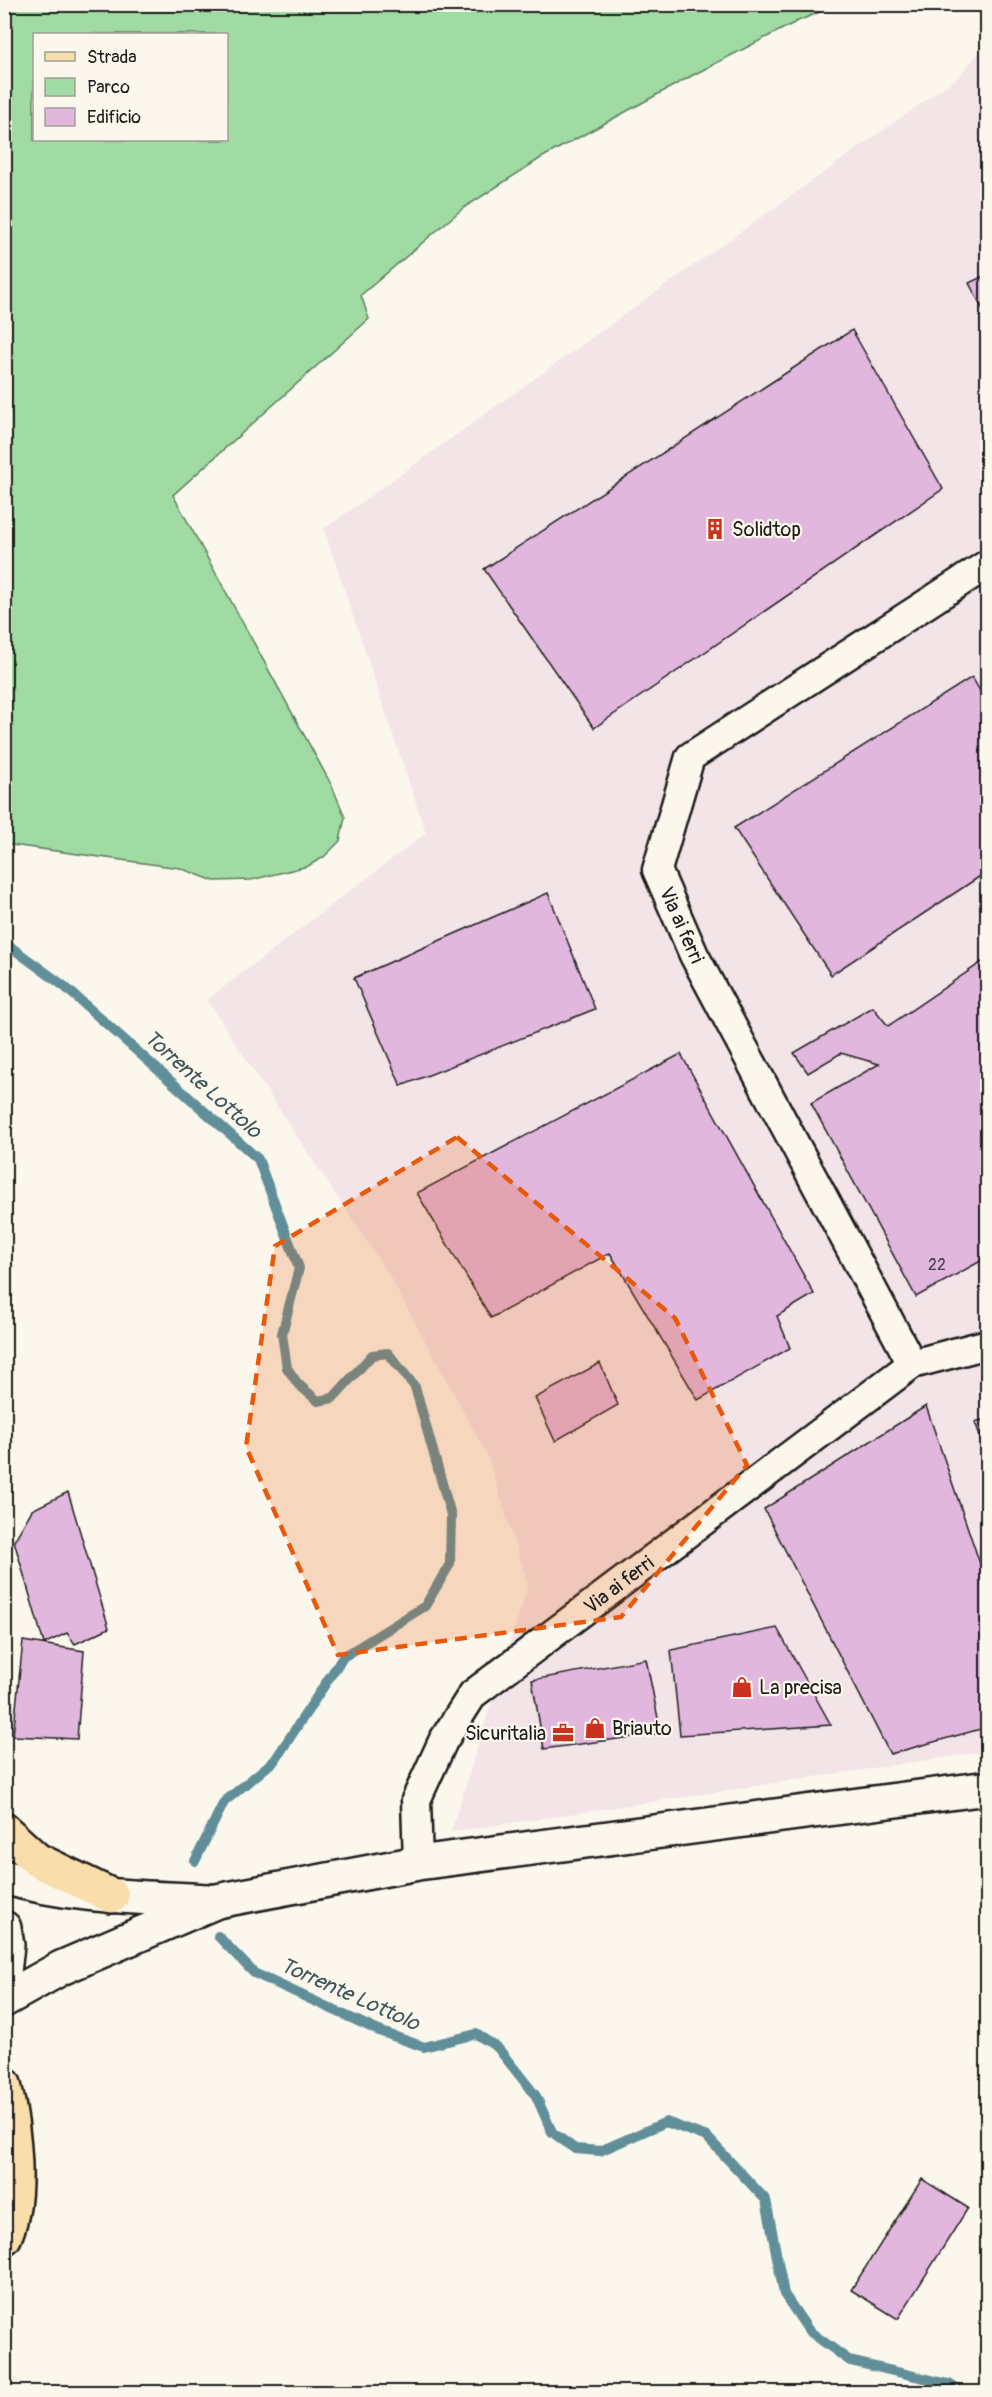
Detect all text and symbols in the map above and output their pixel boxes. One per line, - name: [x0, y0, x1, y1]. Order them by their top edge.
- legend: [33, 33, 228, 141]
- text: Strada: [87, 46, 137, 69]
- text: Parco: [87, 76, 130, 99]
- text: Edificio: [87, 106, 141, 129]
- building icon: Solidtop: [703, 517, 727, 541]
- place label: Solidtop: [732, 517, 801, 542]
- street label: Via ai ferri: [654, 883, 709, 967]
- water label: Torrente Lottolo: [138, 1024, 268, 1145]
- house number: 22: [928, 1255, 946, 1275]
- street label: Via ai ferri: [579, 1550, 659, 1619]
- shop icon: La precisa: [730, 1675, 754, 1699]
- place label: La precisa: [759, 1675, 842, 1700]
- shop icon: Briauto: [583, 1716, 607, 1740]
- place label: Briauto: [612, 1716, 672, 1741]
- place label: Sicuritalia: [465, 1721, 546, 1746]
- office icon: Sicuritalia: [551, 1721, 575, 1745]
- water label: Torrente Lottolo: [276, 1952, 425, 2038]

